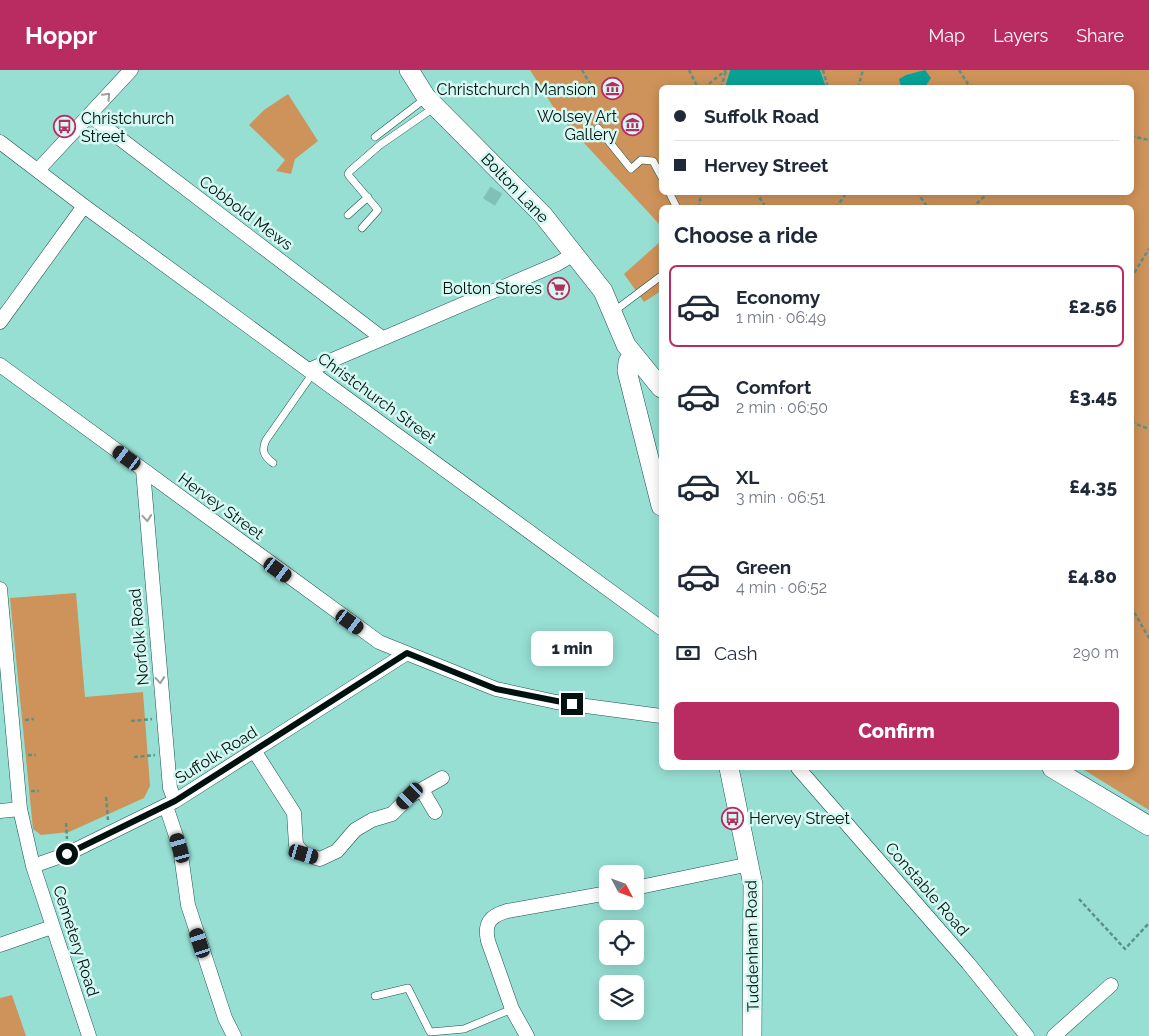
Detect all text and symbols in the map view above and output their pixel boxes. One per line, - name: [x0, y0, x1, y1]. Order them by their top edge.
- text: Hoppr: [25, 21, 97, 50]
- text: Map: [929, 25, 965, 46]
- text: Layers: [993, 25, 1048, 46]
- text: Share: [1076, 25, 1124, 46]
- museum icon: Christchurch Mansion: [600, 77, 624, 101]
- place label: Christchurch Mansion: [436, 80, 596, 99]
- one-way arrow: [101, 92, 110, 101]
- text: Suffolk Road: [704, 105, 819, 127]
- place label: Wolsey Art Gallery: [537, 107, 618, 144]
- place label: Christchurch Street: [81, 109, 174, 146]
- museum icon: Wolsey Art Gallery: [621, 113, 645, 137]
- bus stop icon: Christchurch Street: [53, 115, 77, 139]
- street label: Bolton Lane: [477, 149, 553, 227]
- text: Hervey Street: [704, 154, 828, 176]
- street label: Cobbold Mews: [196, 172, 297, 254]
- text: Choose a ride: [674, 222, 818, 248]
- supermarket icon: Bolton Stores: [546, 276, 570, 300]
- place label: Bolton Stores: [443, 279, 542, 298]
- icon: car: [676, 284, 721, 329]
- text: Economy: [736, 286, 820, 308]
- text: £2.56: [1069, 295, 1117, 317]
- text: 1 min · 06:49: [736, 308, 826, 327]
- street label: Christchurch Street: [314, 349, 440, 448]
- icon: car: [676, 374, 721, 419]
- text: Comfort: [736, 376, 811, 398]
- text: £3.45: [1069, 385, 1117, 407]
- text: 2 min · 06:50: [736, 398, 828, 417]
- car: [110, 443, 143, 473]
- icon: car: [676, 464, 721, 509]
- text: XL: [736, 466, 759, 488]
- street label: Hervey Street: [175, 469, 268, 544]
- text: £4.35: [1069, 475, 1117, 497]
- text: 3 min · 06:51: [736, 488, 825, 507]
- one-way arrow: [141, 514, 152, 522]
- icon: car: [676, 554, 721, 599]
- car: [261, 555, 294, 585]
- text: Green: [736, 556, 791, 578]
- text: £4.80: [1068, 565, 1117, 587]
- text: 4 min · 06:52: [736, 578, 827, 597]
- street label: Norfolk Road: [125, 588, 153, 686]
- car: [333, 607, 366, 637]
- callout: 1 min: [531, 632, 613, 666]
- text: 1 min: [551, 639, 593, 658]
- icon: cash: [674, 639, 702, 667]
- text: Cash: [714, 642, 758, 664]
- text: 290 m: [1073, 643, 1119, 662]
- one-way arrow: [155, 676, 166, 684]
- route end: [561, 693, 583, 715]
- button: Confirm: [674, 702, 1119, 760]
- street label: Suffolk Road: [171, 722, 261, 788]
- car: [394, 780, 425, 812]
- bus stop icon: Hervey Street: [721, 806, 745, 830]
- place label: Hervey Street: [749, 809, 850, 828]
- car: [168, 832, 191, 864]
- street label: Constable Road: [881, 838, 973, 940]
- route start: [56, 843, 78, 865]
- car: [287, 843, 320, 865]
- north arrow: [599, 865, 644, 910]
- map controls: [599, 865, 644, 1020]
- street label: Tuddenham Road: [741, 880, 763, 1012]
- street label: Cemetery Road: [49, 883, 103, 999]
- button: locate: [599, 920, 644, 965]
- car: [188, 926, 211, 960]
- button: layers: [599, 975, 644, 1020]

